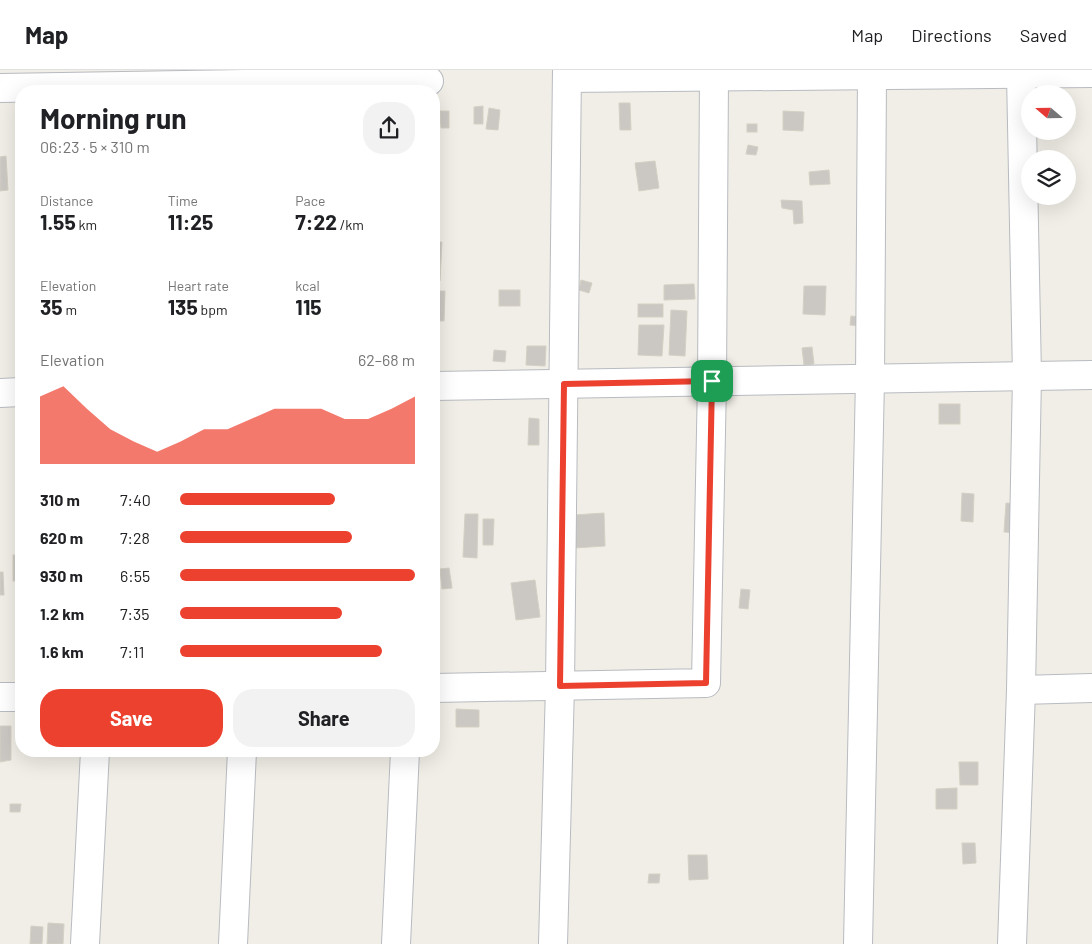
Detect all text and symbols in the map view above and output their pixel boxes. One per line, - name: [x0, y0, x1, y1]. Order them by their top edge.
- text: Map: [25, 20, 68, 49]
- text: Map: [851, 24, 883, 46]
- text: Directions: [911, 24, 992, 46]
- text: Saved: [1020, 24, 1067, 46]
- north arrow: [1021, 85, 1076, 140]
- map controls: [1021, 85, 1076, 205]
- text: Morning run: [40, 101, 187, 135]
- button: share: [363, 102, 415, 154]
- text: 06:23 · 5 × 310 m: [40, 137, 150, 156]
- button: layers: [1021, 150, 1076, 205]
- text: Distance: [40, 192, 93, 209]
- text: Time: [168, 192, 198, 209]
- text: Pace: [295, 192, 325, 209]
- text: 1.55: [40, 209, 76, 234]
- text: 11:25: [168, 209, 213, 234]
- text: 7:22: [295, 209, 337, 234]
- text: km: [76, 216, 97, 233]
- text: /km: [337, 216, 364, 233]
- text: Elevation: [40, 277, 96, 294]
- text: Heart rate: [168, 277, 229, 294]
- text: kcal: [295, 277, 320, 294]
- text: 35: [40, 294, 63, 319]
- text: 135: [168, 294, 198, 319]
- text: 115: [295, 294, 322, 319]
- text: m: [63, 301, 77, 318]
- text: bpm: [198, 301, 228, 318]
- text: Elevation: [40, 350, 104, 369]
- text: 62–68 m: [358, 350, 415, 369]
- pin: [691, 360, 733, 402]
- icon: arrive: [698, 367, 726, 395]
- text: 310 m: [40, 490, 80, 509]
- text: 7:40: [120, 490, 151, 509]
- text: 620 m: [40, 528, 83, 547]
- text: 7:28: [120, 528, 150, 547]
- text: 930 m: [40, 566, 83, 585]
- text: 6:55: [120, 566, 150, 585]
- text: 1.2 km: [40, 604, 84, 623]
- text: 7:35: [120, 604, 149, 623]
- text: 1.6 km: [40, 642, 84, 661]
- text: 7:11: [120, 642, 144, 661]
- button: Save: [40, 689, 223, 747]
- button: Share: [233, 689, 415, 747]

